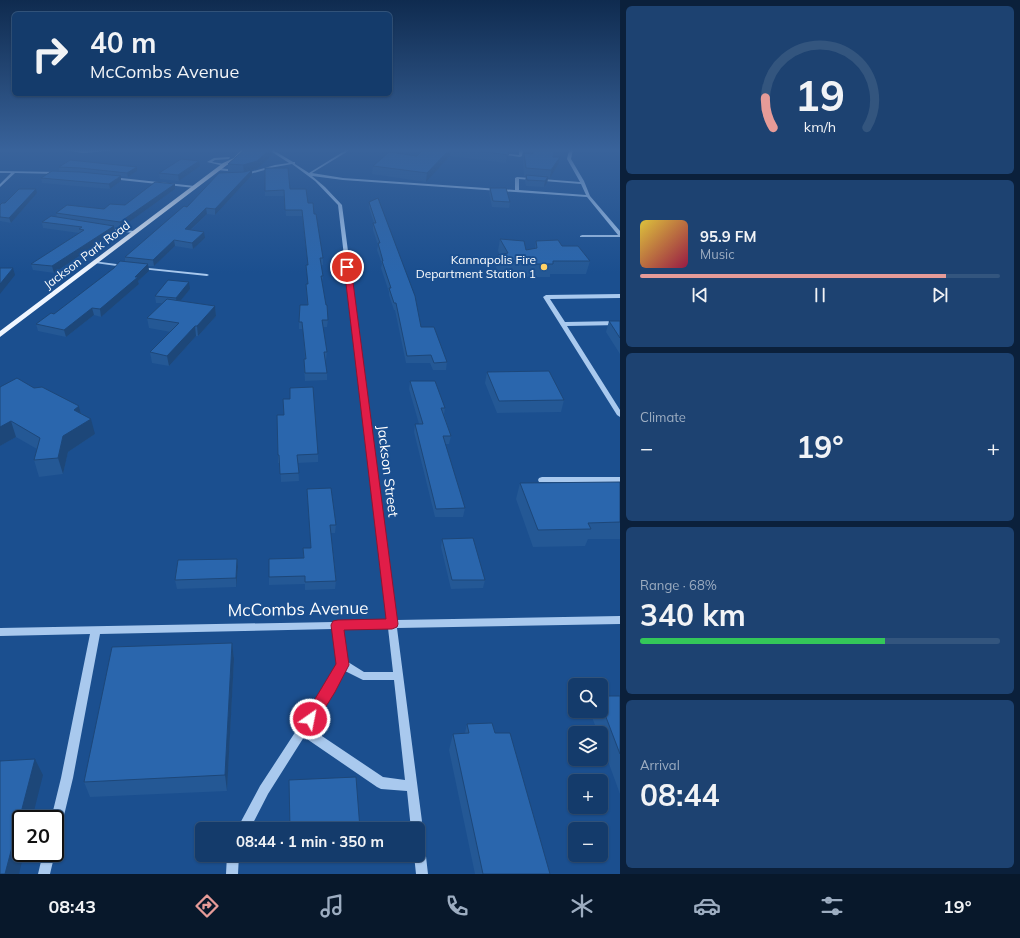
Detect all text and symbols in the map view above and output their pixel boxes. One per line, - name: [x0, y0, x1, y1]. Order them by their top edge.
- text: 40 m: [90, 25, 156, 60]
- icon: right: [24, 28, 76, 80]
- text: McCombs Avenue: [90, 60, 239, 83]
- text: 19: [795, 69, 845, 121]
- text: km/h: [804, 117, 836, 135]
- street label: Jackson Park Road: [41, 217, 133, 292]
- text: 95.9 FM: [700, 227, 756, 246]
- text: Music: [700, 246, 735, 262]
- pin: [330, 250, 364, 284]
- place label: Kannapolis Fire Department Station 1: [416, 252, 536, 281]
- icon: arrive: [336, 256, 358, 278]
- marker: Kannapolis Fire Department Station 1: [539, 262, 549, 272]
- icon: previous: [689, 284, 711, 306]
- icon: pause: [809, 284, 831, 306]
- icon: next: [929, 284, 951, 306]
- text: Climate: [640, 409, 686, 425]
- street label: Jackson Street: [373, 424, 403, 518]
- text: 19°: [796, 428, 844, 466]
- text: −: [640, 434, 653, 462]
- text: +: [987, 434, 1000, 462]
- text: Range · 68%: [640, 577, 717, 593]
- text: 340 km: [640, 596, 746, 634]
- street label: McCombs Avenue: [227, 597, 369, 620]
- map controls: [568, 678, 608, 862]
- button: search: [568, 678, 608, 718]
- position arrow: [289, 698, 331, 740]
- button: layers: [568, 726, 608, 766]
- text: Arrival: [640, 757, 680, 773]
- button: +: [568, 774, 608, 814]
- text: 08:44: [640, 776, 719, 814]
- speed limit sign: 20: [12, 810, 64, 862]
- button: −: [568, 822, 608, 862]
- text: 08:44 · 1 min · 350 m: [236, 832, 384, 851]
- icon: directions: [193, 892, 221, 920]
- icon: music: [318, 892, 346, 920]
- icon: phone: [443, 892, 471, 920]
- icon: climate: [568, 892, 596, 920]
- icon: car: [693, 892, 721, 920]
- icon: filters: [818, 892, 846, 920]
- text: 08:43: [48, 895, 96, 918]
- text: 19°: [943, 895, 971, 918]

